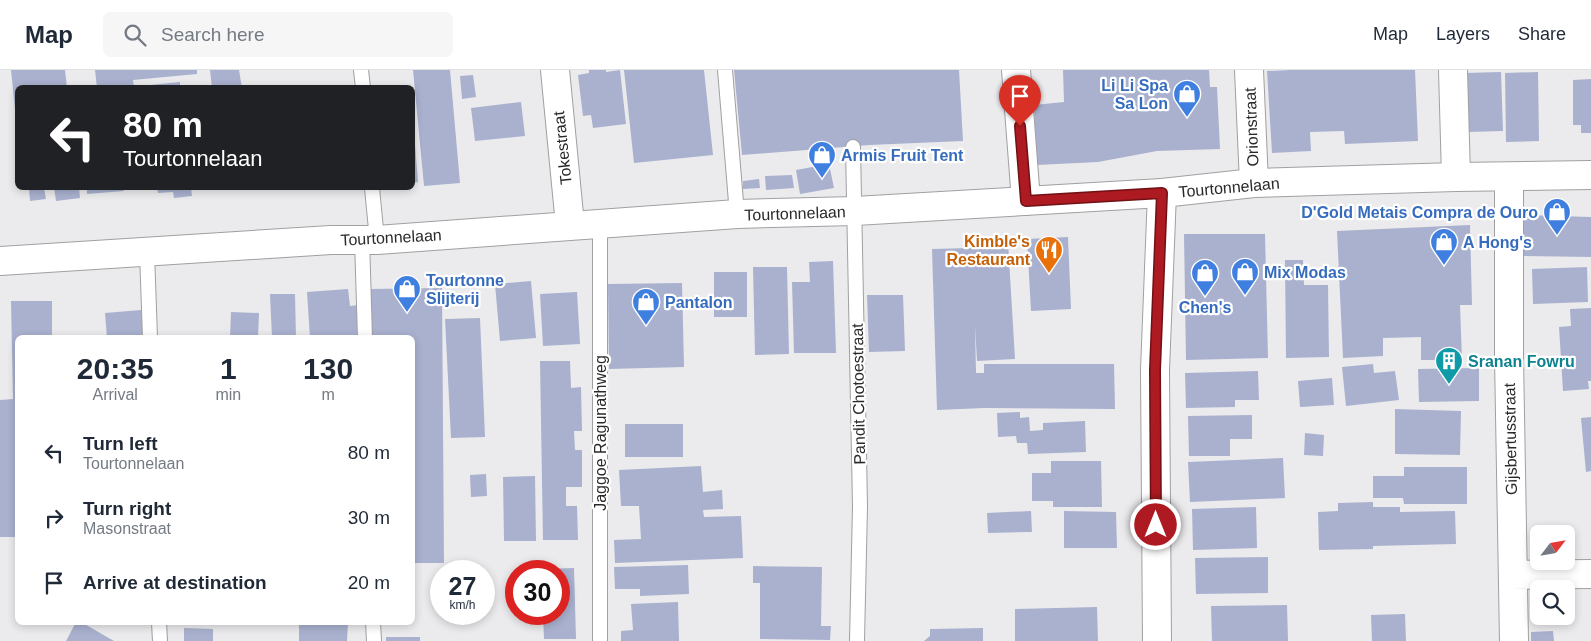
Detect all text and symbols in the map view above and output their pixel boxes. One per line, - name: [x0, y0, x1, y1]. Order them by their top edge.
- search box: [103, 12, 453, 57]
- text: Map: [25, 21, 73, 48]
- icon: search: [121, 21, 149, 49]
- text: Search here: [161, 24, 265, 45]
- text: Map: [1373, 24, 1408, 44]
- text: Layers: [1436, 24, 1490, 44]
- text: Share: [1518, 24, 1566, 44]
- pin: [999, 75, 1041, 126]
- place label: Li Li Spa Sa Lon: [1101, 77, 1168, 112]
- shop icon: Li Li Spa Sa Lon: [1172, 79, 1202, 118]
- icon: arrive: [1006, 82, 1034, 110]
- street label: Orionstraat: [1242, 87, 1261, 167]
- icon: left: [40, 105, 105, 170]
- text: 80 m: [123, 105, 203, 144]
- street label: Tokestraat: [550, 110, 575, 186]
- shop icon: Armis Fruit Tent: [807, 140, 837, 179]
- text: Tourtonnelaan: [123, 146, 262, 171]
- place label: Armis Fruit Tent: [841, 147, 964, 164]
- street label: Tourtonnelaan: [1178, 175, 1280, 200]
- shop icon: D'Gold Metais Compra de Ouro: [1542, 197, 1572, 236]
- street label: Tourtonnelaan: [744, 203, 846, 224]
- place label: D'Gold Metais Compra de Ouro: [1301, 204, 1538, 221]
- street label: Tourtonnelaan: [340, 226, 442, 249]
- shop icon: A Hong's: [1429, 227, 1459, 266]
- place label: Kimble's Restaurant: [946, 233, 1031, 268]
- place label: A Hong's: [1463, 234, 1532, 251]
- restaurant icon: Kimble's Restaurant: [1034, 235, 1064, 274]
- shop icon: Mix Modas: [1230, 257, 1260, 296]
- shop icon: Chen's: [1190, 258, 1220, 297]
- place label: Mix Modas: [1264, 264, 1346, 281]
- place label: Tourtonne Slijterij: [426, 272, 504, 307]
- shop icon: Tourtonne Slijterij: [392, 274, 422, 313]
- shop icon: Pantalon: [631, 287, 661, 326]
- place label: Pantalon: [665, 294, 733, 311]
- place label: Chen's: [1179, 299, 1231, 316]
- street label: Pandit Chotoestraat: [849, 323, 868, 465]
- building icon: Sranan Fowru: [1434, 346, 1464, 385]
- text: 20:35: [77, 352, 154, 385]
- text: 1: [220, 352, 237, 385]
- text: 130: [303, 352, 353, 385]
- place label: Sranan Fowru: [1468, 353, 1575, 370]
- street label: Jaggoe Ragunathweg: [592, 355, 609, 511]
- street label: Gijsbertusstraat: [1501, 382, 1520, 495]
- text: Arrival: [93, 386, 138, 403]
- text: min: [215, 386, 241, 403]
- text: m: [321, 386, 335, 403]
- text: Turn left: [83, 433, 158, 454]
- icon: left: [40, 439, 68, 467]
- text: 80 m: [348, 442, 390, 463]
- text: Tourtonnelaan: [83, 455, 184, 472]
- text: Turn right: [83, 498, 171, 519]
- position arrow: [1129, 498, 1181, 550]
- icon: right: [40, 504, 68, 532]
- text: 30 m: [348, 507, 390, 528]
- text: Masonstraat: [83, 520, 171, 537]
- north arrow: [1530, 525, 1575, 570]
- map controls: [1530, 525, 1575, 625]
- speed limit sign: 30: [505, 560, 570, 625]
- icon: arrive: [40, 569, 68, 597]
- text: Arrive at destination: [83, 572, 267, 593]
- text: 20 m: [348, 572, 390, 593]
- text: 27: [449, 572, 476, 600]
- button: search: [1530, 580, 1575, 625]
- text: km/h: [449, 598, 476, 612]

